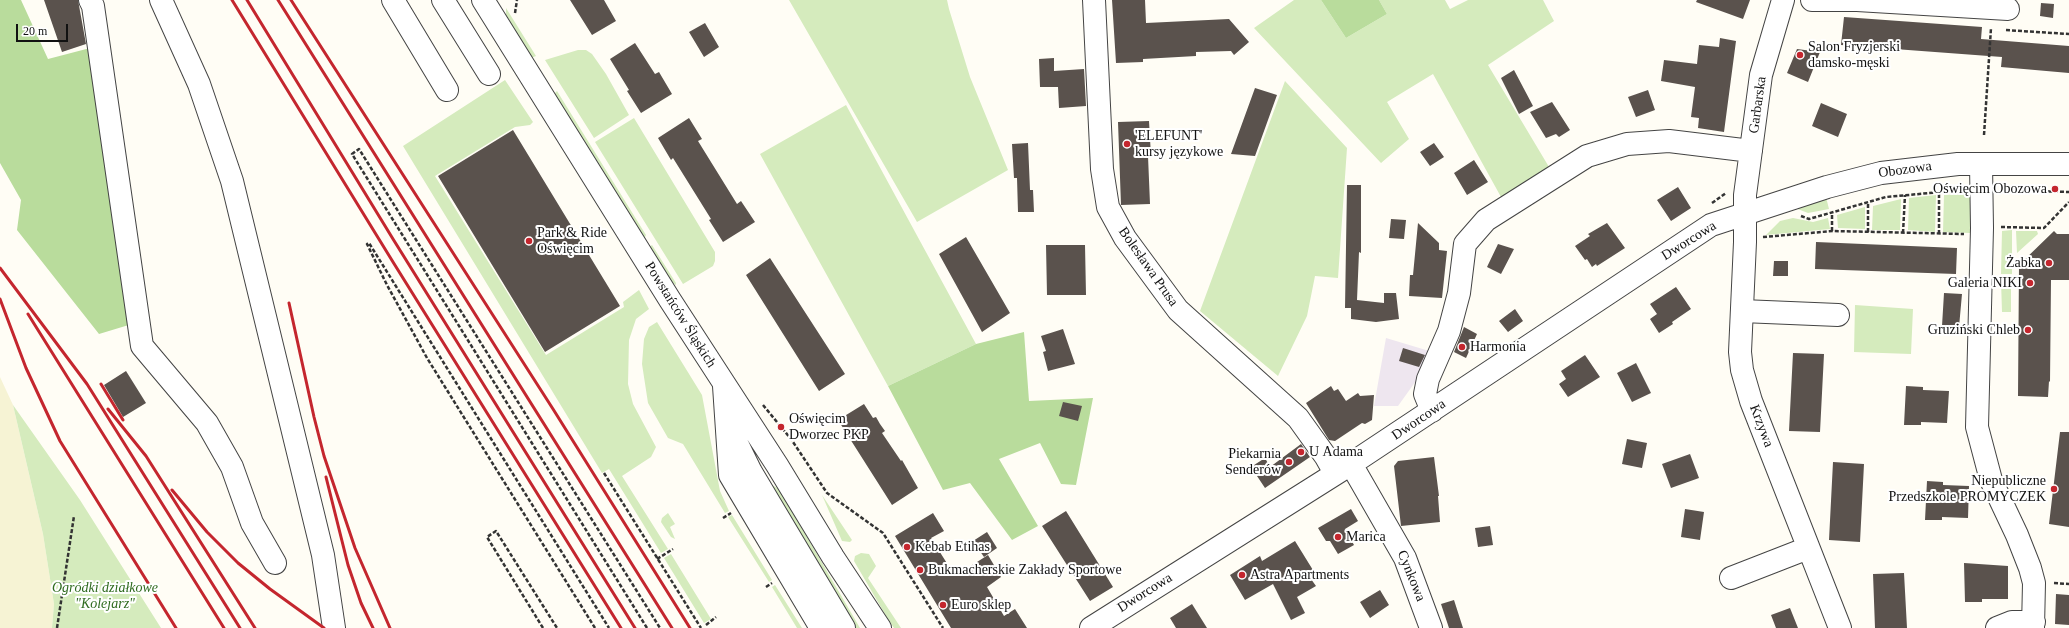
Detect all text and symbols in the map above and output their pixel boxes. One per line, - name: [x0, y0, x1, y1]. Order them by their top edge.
- scale bar: [18, 16, 70, 42]
- text: 20 m: [23, 24, 47, 38]
- place label: Salon Fryzjerski damsko-męski: [1808, 39, 1900, 72]
- marker: Salon Fryzjerski damsko-męski: [1795, 50, 1805, 60]
- street label: Garbarska: [1746, 75, 1770, 135]
- place label: 'ELEFUNT' kursy językowe: [1135, 128, 1223, 160]
- marker: 'ELEFUNT' kursy językowe: [1122, 139, 1132, 149]
- street label: Obozowa: [1877, 158, 1933, 182]
- place label: Oświęcim Obozowa: [1933, 181, 2047, 197]
- marker: Oświęcim Obozowa: [2050, 184, 2060, 194]
- street label: Dworcowa: [1659, 218, 1719, 264]
- street label: Bolesława Prusa: [1114, 224, 1182, 310]
- place label: Park & Ride Oświęcim: [537, 225, 607, 258]
- marker: Park & Ride Oświęcim: [524, 236, 534, 246]
- place label: Żabka: [2006, 255, 2041, 271]
- marker: Żabka: [2044, 258, 2054, 268]
- street label: Powstańców Śląskich: [641, 259, 719, 371]
- place label: Galeria NIKI: [1948, 275, 2022, 291]
- marker: Galeria NIKI: [2025, 278, 2035, 288]
- place label: Gruziński Chleb: [1928, 322, 2020, 338]
- marker: Gruziński Chleb: [2023, 325, 2033, 335]
- place label: Harmonia: [1470, 339, 1526, 355]
- marker: Harmonia: [1457, 342, 1467, 352]
- street label: Dworcowa: [1389, 396, 1449, 444]
- street label: Krzywa: [1745, 402, 1777, 450]
- place label: Oświęcim Dworzec PKP: [789, 411, 869, 444]
- marker: Oświęcim Dworzec PKP: [776, 422, 786, 432]
- place label: U Adama: [1309, 444, 1363, 460]
- place label: Piekarnia Senderów: [1225, 446, 1281, 478]
- marker: U Adama: [1296, 447, 1306, 457]
- marker: Piekarnia Senderów: [1284, 457, 1294, 467]
- place label: Niepubliczne Przedszkole PROMYCZEK: [1889, 473, 2046, 506]
- marker: Niepubliczne Przedszkole PROMYCZEK: [2049, 484, 2059, 494]
- place label: Marica: [1346, 529, 1386, 545]
- marker: Marica: [1333, 532, 1343, 542]
- place label: Kebab Etihas: [915, 539, 990, 555]
- marker: Kebab Etihas: [902, 542, 912, 552]
- street label: Cynkowa: [1393, 548, 1429, 604]
- place label: Bukmacherskie Zakłady Sportowe: [928, 562, 1122, 578]
- marker: Bukmacherskie Zakłady Sportowe: [915, 565, 925, 575]
- place label: Astra Apartments: [1250, 567, 1349, 583]
- street label: Dworcowa: [1115, 570, 1175, 616]
- marker: Astra Apartments: [1237, 570, 1247, 580]
- park label: Ogródki działkowe "Kolejarz": [52, 580, 158, 612]
- place label: Euro sklep: [951, 597, 1011, 613]
- marker: Euro sklep: [938, 600, 948, 610]

